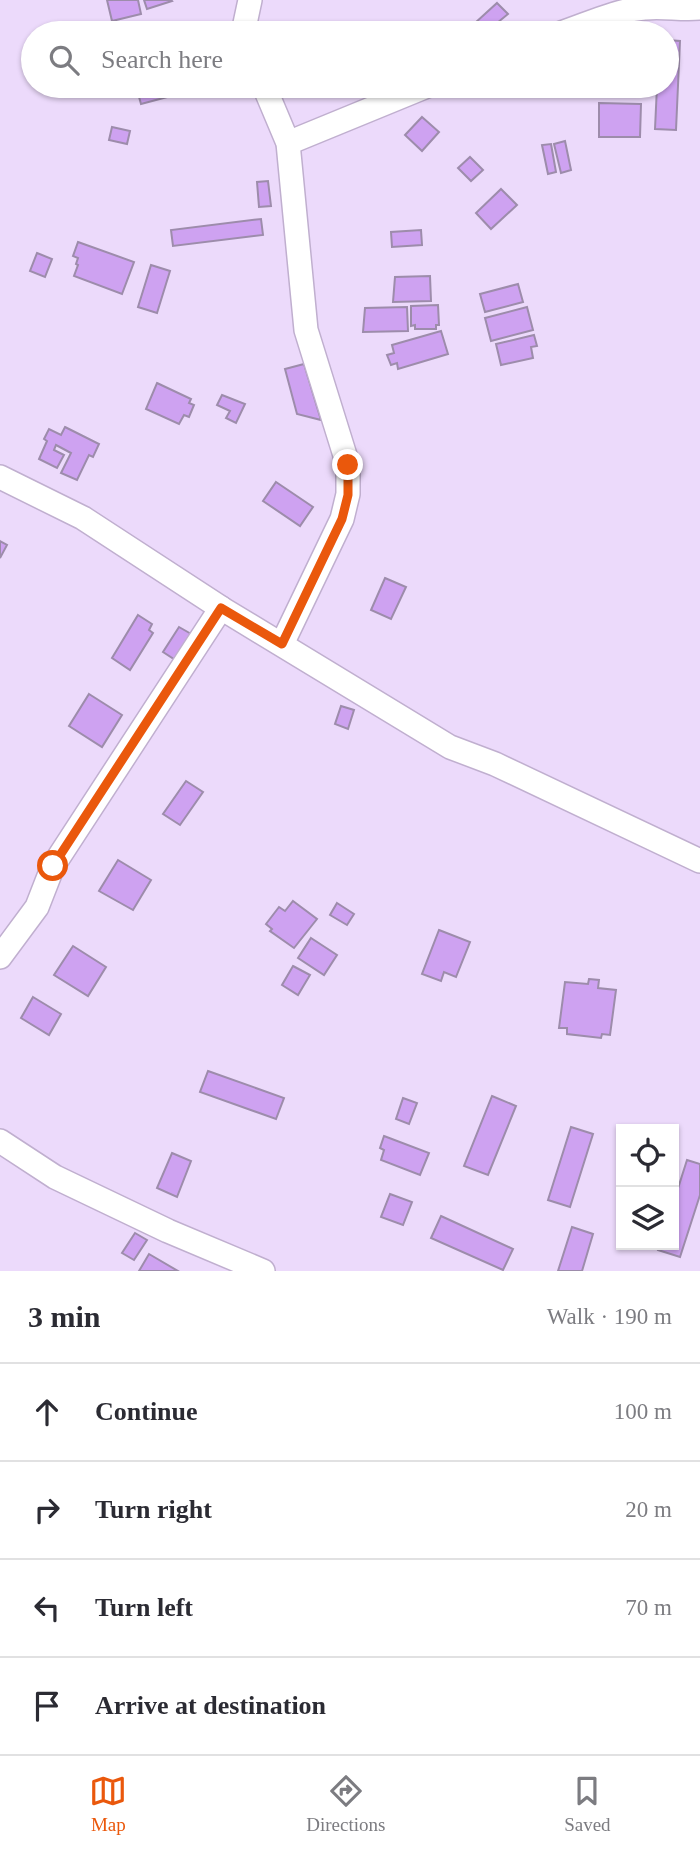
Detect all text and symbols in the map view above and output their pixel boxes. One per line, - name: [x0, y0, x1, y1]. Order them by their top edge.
- search box: [21, 21, 679, 98]
- icon: search: [45, 41, 83, 79]
- text: Search here: [101, 45, 223, 74]
- route end: [332, 449, 363, 480]
- route start: [37, 850, 68, 881]
- map controls: [616, 1124, 679, 1250]
- button: locate: [616, 1124, 679, 1187]
- button: layers: [616, 1187, 679, 1250]
- text: 3 min: [28, 1300, 101, 1333]
- text: Walk · 190 m: [547, 1304, 672, 1329]
- icon: ahead: [28, 1393, 66, 1431]
- text: Continue: [95, 1397, 198, 1426]
- text: 100 m: [614, 1399, 672, 1424]
- icon: right: [28, 1491, 66, 1529]
- text: Turn right: [95, 1495, 212, 1524]
- text: 20 m: [625, 1497, 672, 1522]
- icon: left: [28, 1589, 66, 1627]
- text: Turn left: [95, 1593, 193, 1622]
- text: 70 m: [625, 1595, 672, 1620]
- icon: arrive: [28, 1687, 66, 1725]
- text: Arrive at destination: [95, 1691, 326, 1720]
- tab: Map: [89, 1772, 127, 1836]
- tab: Directions: [306, 1772, 385, 1836]
- tab: Saved: [564, 1772, 611, 1836]

